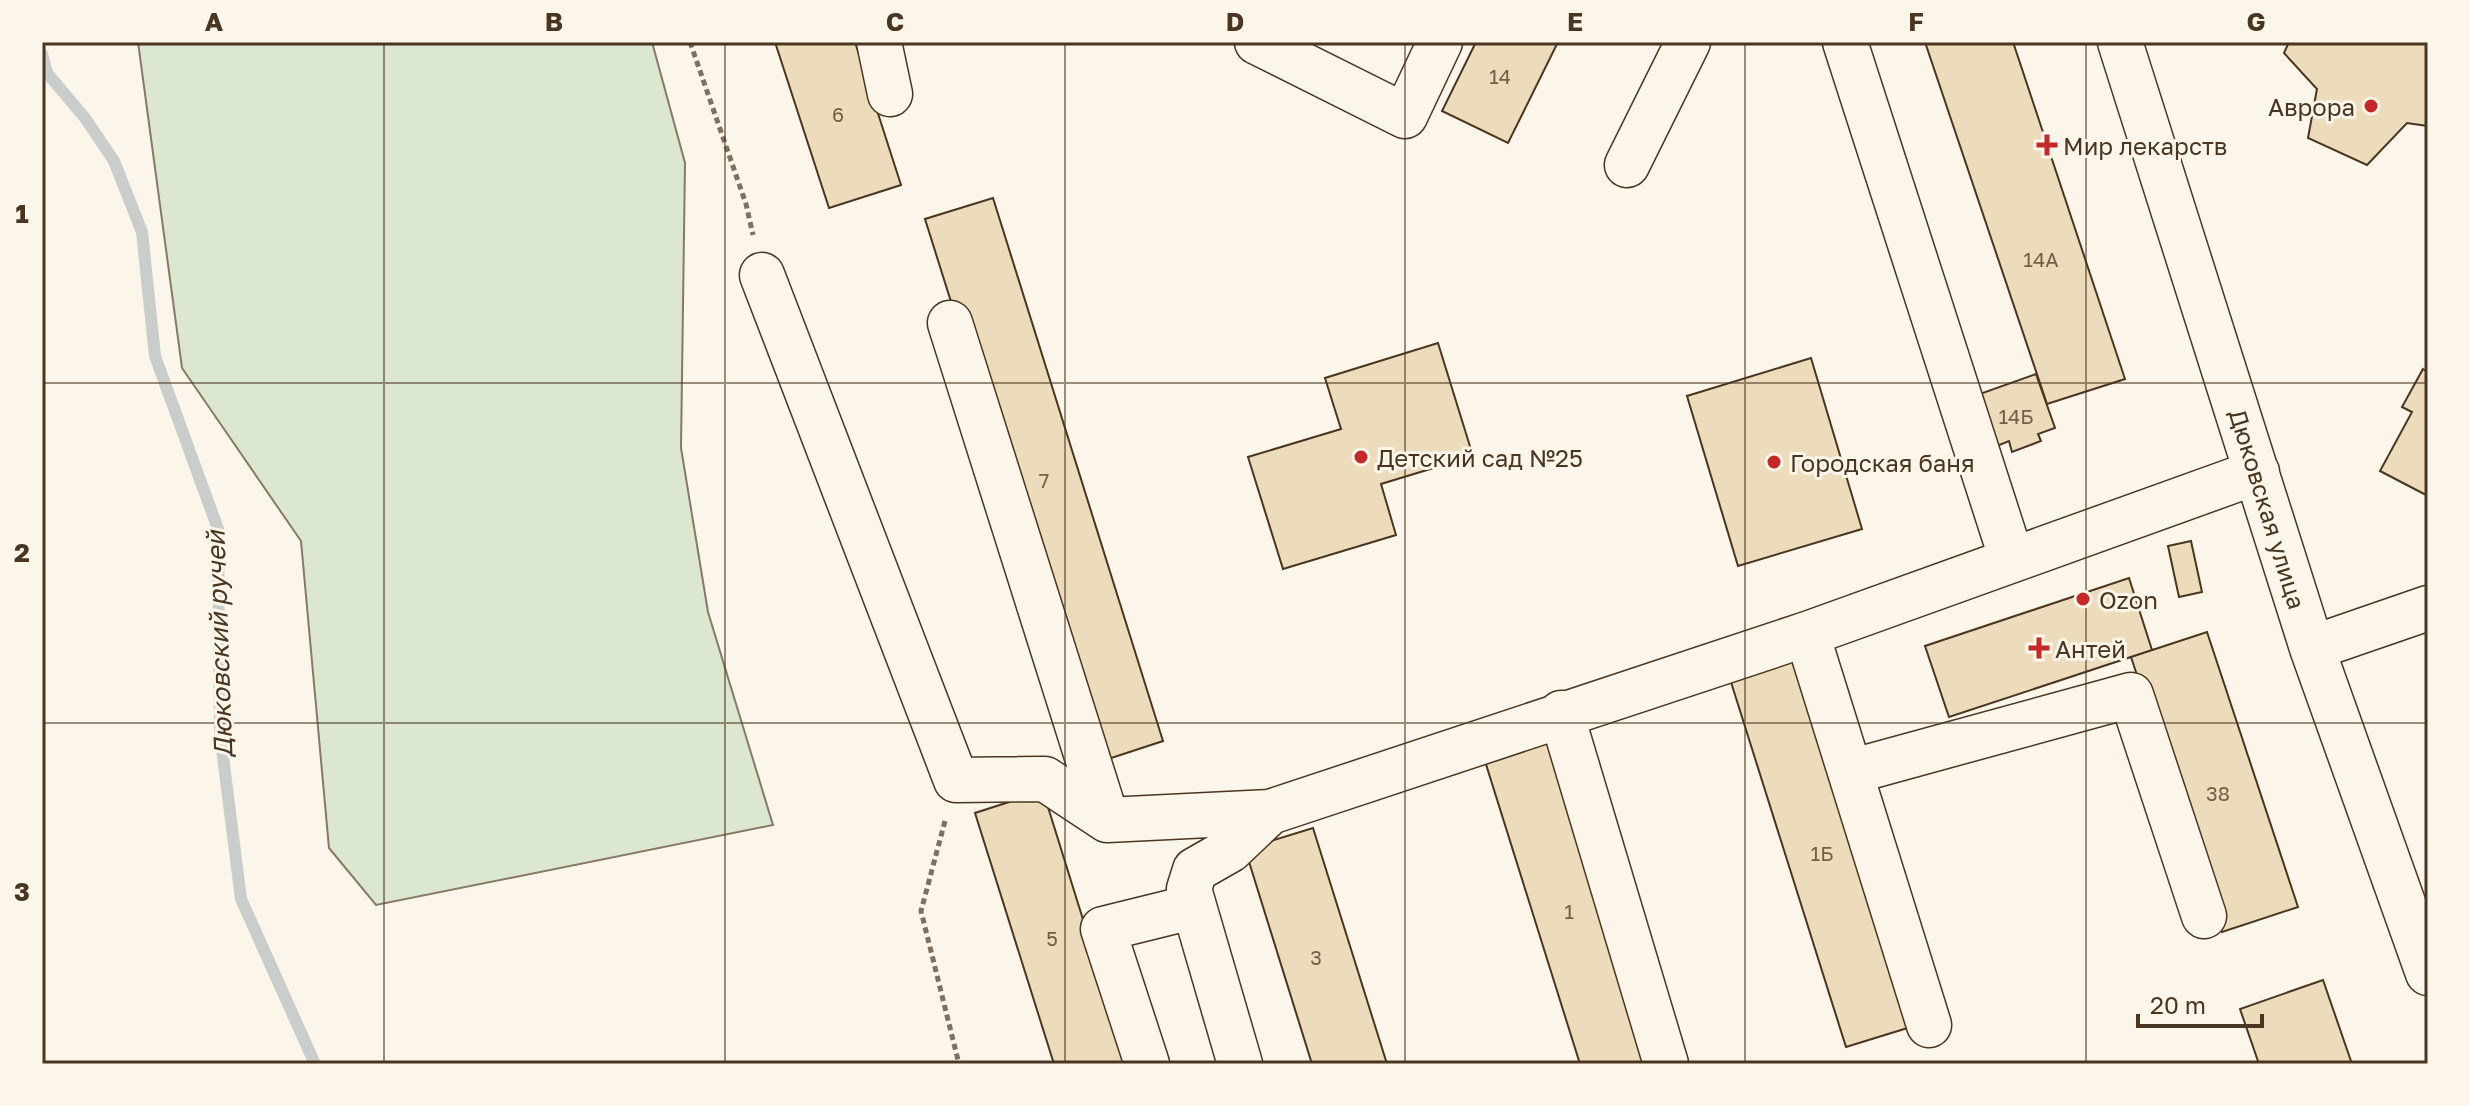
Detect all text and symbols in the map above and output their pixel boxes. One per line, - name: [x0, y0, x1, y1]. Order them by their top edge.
- text: A: [205, 6, 224, 37]
- text: B: [545, 6, 563, 37]
- text: C: [886, 6, 904, 37]
- text: D: [1226, 6, 1244, 37]
- text: E: [1567, 6, 1583, 37]
- text: F: [1908, 6, 1924, 37]
- text: G: [2246, 6, 2266, 37]
- house number: 14: [1489, 64, 1511, 88]
- place label: Аврора: [2268, 92, 2355, 121]
- marker: Аврора: [2362, 97, 2380, 115]
- house number: 6: [832, 102, 844, 126]
- place label: Мир лекарств: [2063, 131, 2227, 160]
- marker: Мир лекарств: [2038, 136, 2056, 154]
- text: 1: [15, 198, 29, 229]
- house number: 14А: [2023, 247, 2059, 271]
- house number: 14Б: [1998, 404, 2034, 428]
- street label: Дюковская улица: [2224, 405, 2312, 613]
- place label: Детский сад №25: [1377, 443, 1583, 472]
- marker: Детский сад №25: [1352, 448, 1370, 466]
- place label: Городская баня: [1790, 448, 1975, 477]
- marker: Городская баня: [1765, 453, 1783, 471]
- house number: 7: [1039, 468, 1049, 492]
- water label: Дюковский ручей: [199, 528, 238, 759]
- text: 2: [14, 537, 30, 568]
- place label: Ozon: [2099, 585, 2158, 614]
- marker: Ozon: [2074, 590, 2092, 608]
- place label: Антей: [2055, 634, 2126, 663]
- marker: Антей: [2030, 639, 2048, 657]
- house number: 38: [2206, 781, 2230, 805]
- house number: 1Б: [1811, 841, 1834, 865]
- text: 3: [14, 876, 30, 907]
- house number: 1: [1564, 899, 1574, 923]
- house number: 5: [1046, 926, 1058, 950]
- house number: 3: [1310, 945, 1322, 969]
- scale bar: [2138, 978, 2262, 1028]
- text: 20 m: [2150, 990, 2206, 1019]

